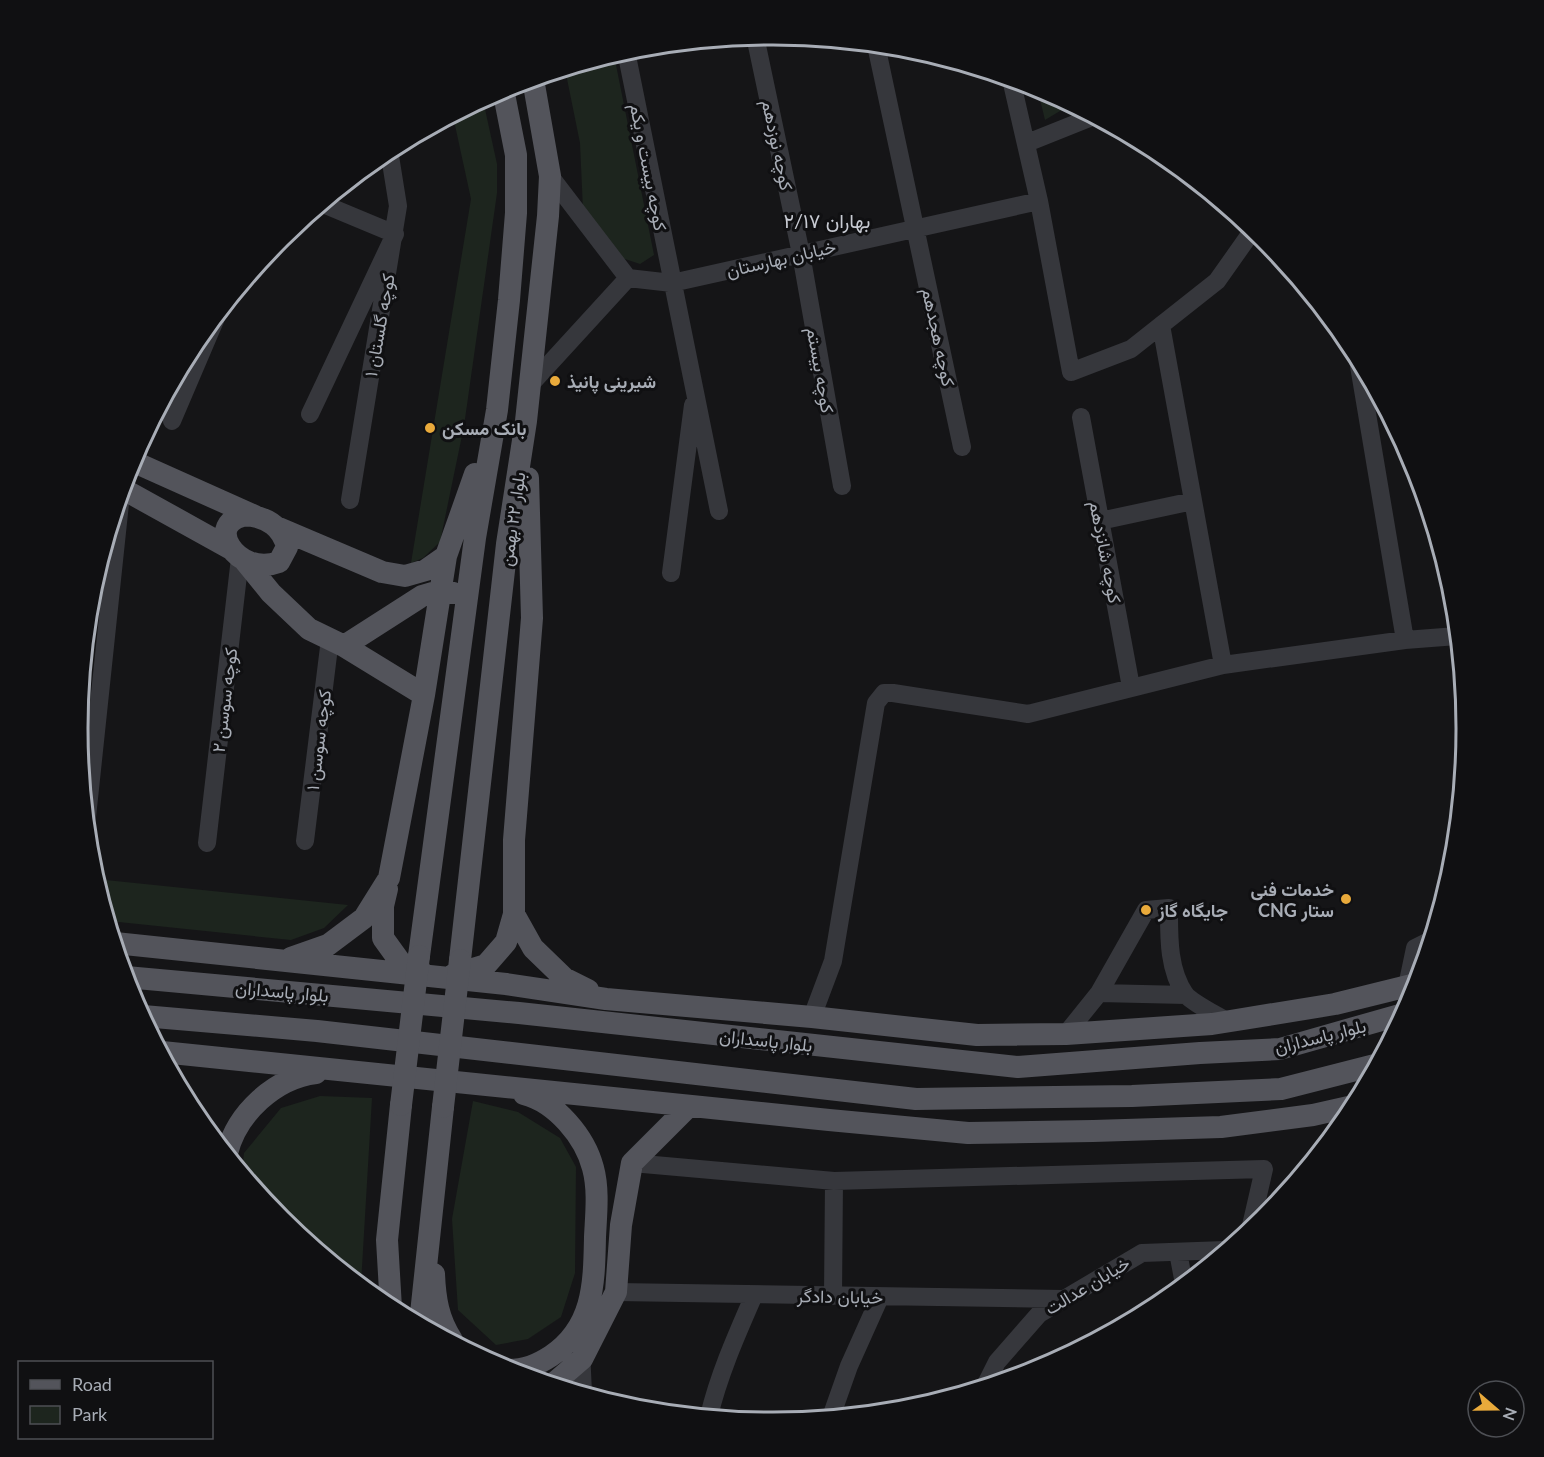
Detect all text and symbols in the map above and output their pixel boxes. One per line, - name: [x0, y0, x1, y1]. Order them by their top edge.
- street label: کوچه نوزدهم: [756, 98, 798, 193]
- street label: کوچه بیست و یکم: [624, 101, 672, 233]
- district label: ۲/۱۷ بهاران: [784, 208, 870, 234]
- street label: خیابان بهارستان: [724, 235, 838, 282]
- street label: کوچه گلستان ۱: [359, 272, 401, 379]
- street label: کوچه هجدهم: [916, 286, 960, 389]
- street label: کوچه بیستم: [801, 325, 839, 415]
- place label: شیرینی پانیذ: [567, 370, 656, 394]
- marker: شیرینی پانیذ: [548, 374, 562, 388]
- place label: بانک مسکن: [442, 417, 527, 440]
- marker: بانک مسکن: [423, 421, 437, 435]
- street label: بلوار ۲۲ بهمن: [494, 470, 530, 568]
- street label: کوچه شانزدهم: [1083, 499, 1127, 606]
- street label: کوچه سوسن ۲: [207, 646, 243, 754]
- street label: کوچه سوسن ۱: [301, 688, 337, 792]
- place label: خدمات فنی‌ CNG ستار: [1250, 878, 1334, 922]
- marker: خدمات فنی‌ CNG ستار: [1339, 892, 1353, 906]
- place label: جایگاه گاز: [1157, 899, 1228, 922]
- marker: جایگاه گاز: [1139, 903, 1153, 917]
- street label: بلوار پاسداران: [234, 976, 330, 1008]
- street label: بلوار پاسداران: [1272, 1014, 1369, 1060]
- street label: بلوار پاسداران: [718, 1024, 814, 1058]
- street label: خیابان عدالت: [1041, 1251, 1133, 1319]
- street label: خیابان دادگر: [796, 1284, 883, 1309]
- legend: [18, 1361, 213, 1439]
- text: Road: [72, 1373, 112, 1395]
- north arrow: [1466, 1379, 1526, 1439]
- text: Park: [72, 1403, 108, 1425]
- text: N: [1500, 1405, 1522, 1423]

